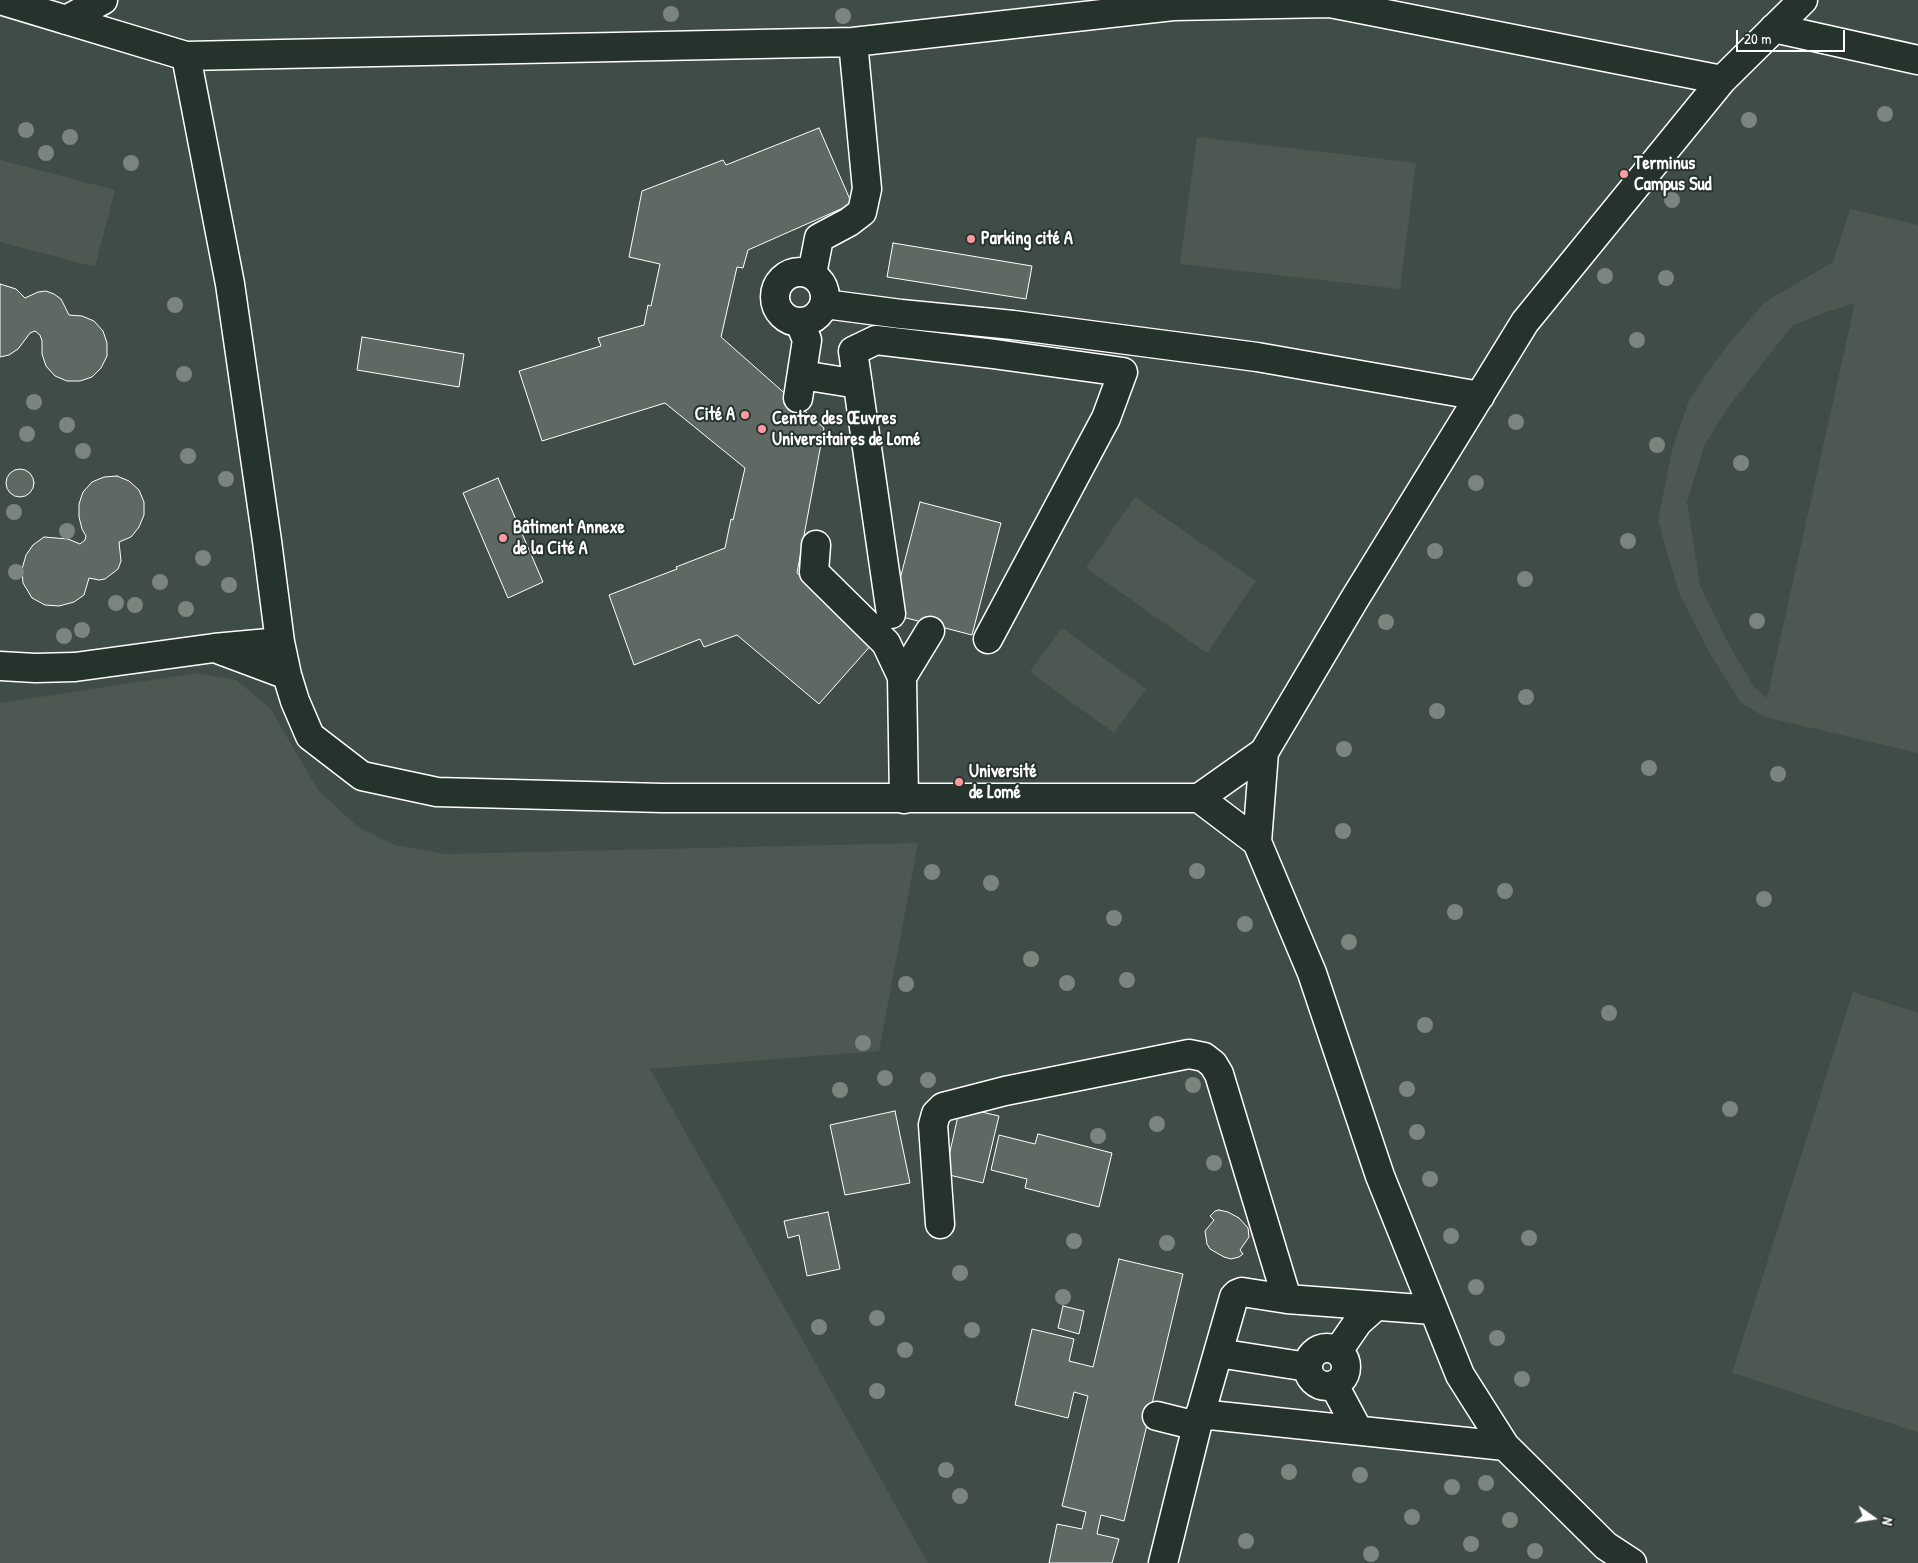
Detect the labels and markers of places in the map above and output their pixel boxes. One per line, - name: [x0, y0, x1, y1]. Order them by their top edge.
- place label: Terminus Campus Sud: [1634, 153, 1712, 195]
- marker: Terminus Campus Sud: [1618, 168, 1630, 180]
- place label: Parking cité A: [981, 228, 1073, 250]
- marker: Parking cité A: [965, 233, 977, 245]
- place label: Cité A: [695, 404, 735, 426]
- place label: Centre des Œuvres Universitaires de Lomé: [772, 408, 920, 450]
- marker: Cité A: [739, 409, 751, 421]
- marker: Centre des Œuvres Universitaires de Lomé: [756, 423, 768, 435]
- place label: Bâtiment Annexe de la Cité A: [513, 517, 625, 560]
- marker: Bâtiment Annexe de la Cité A: [497, 532, 509, 544]
- place label: Université de Lomé: [969, 761, 1037, 804]
- marker: Université de Lomé: [953, 776, 965, 788]

